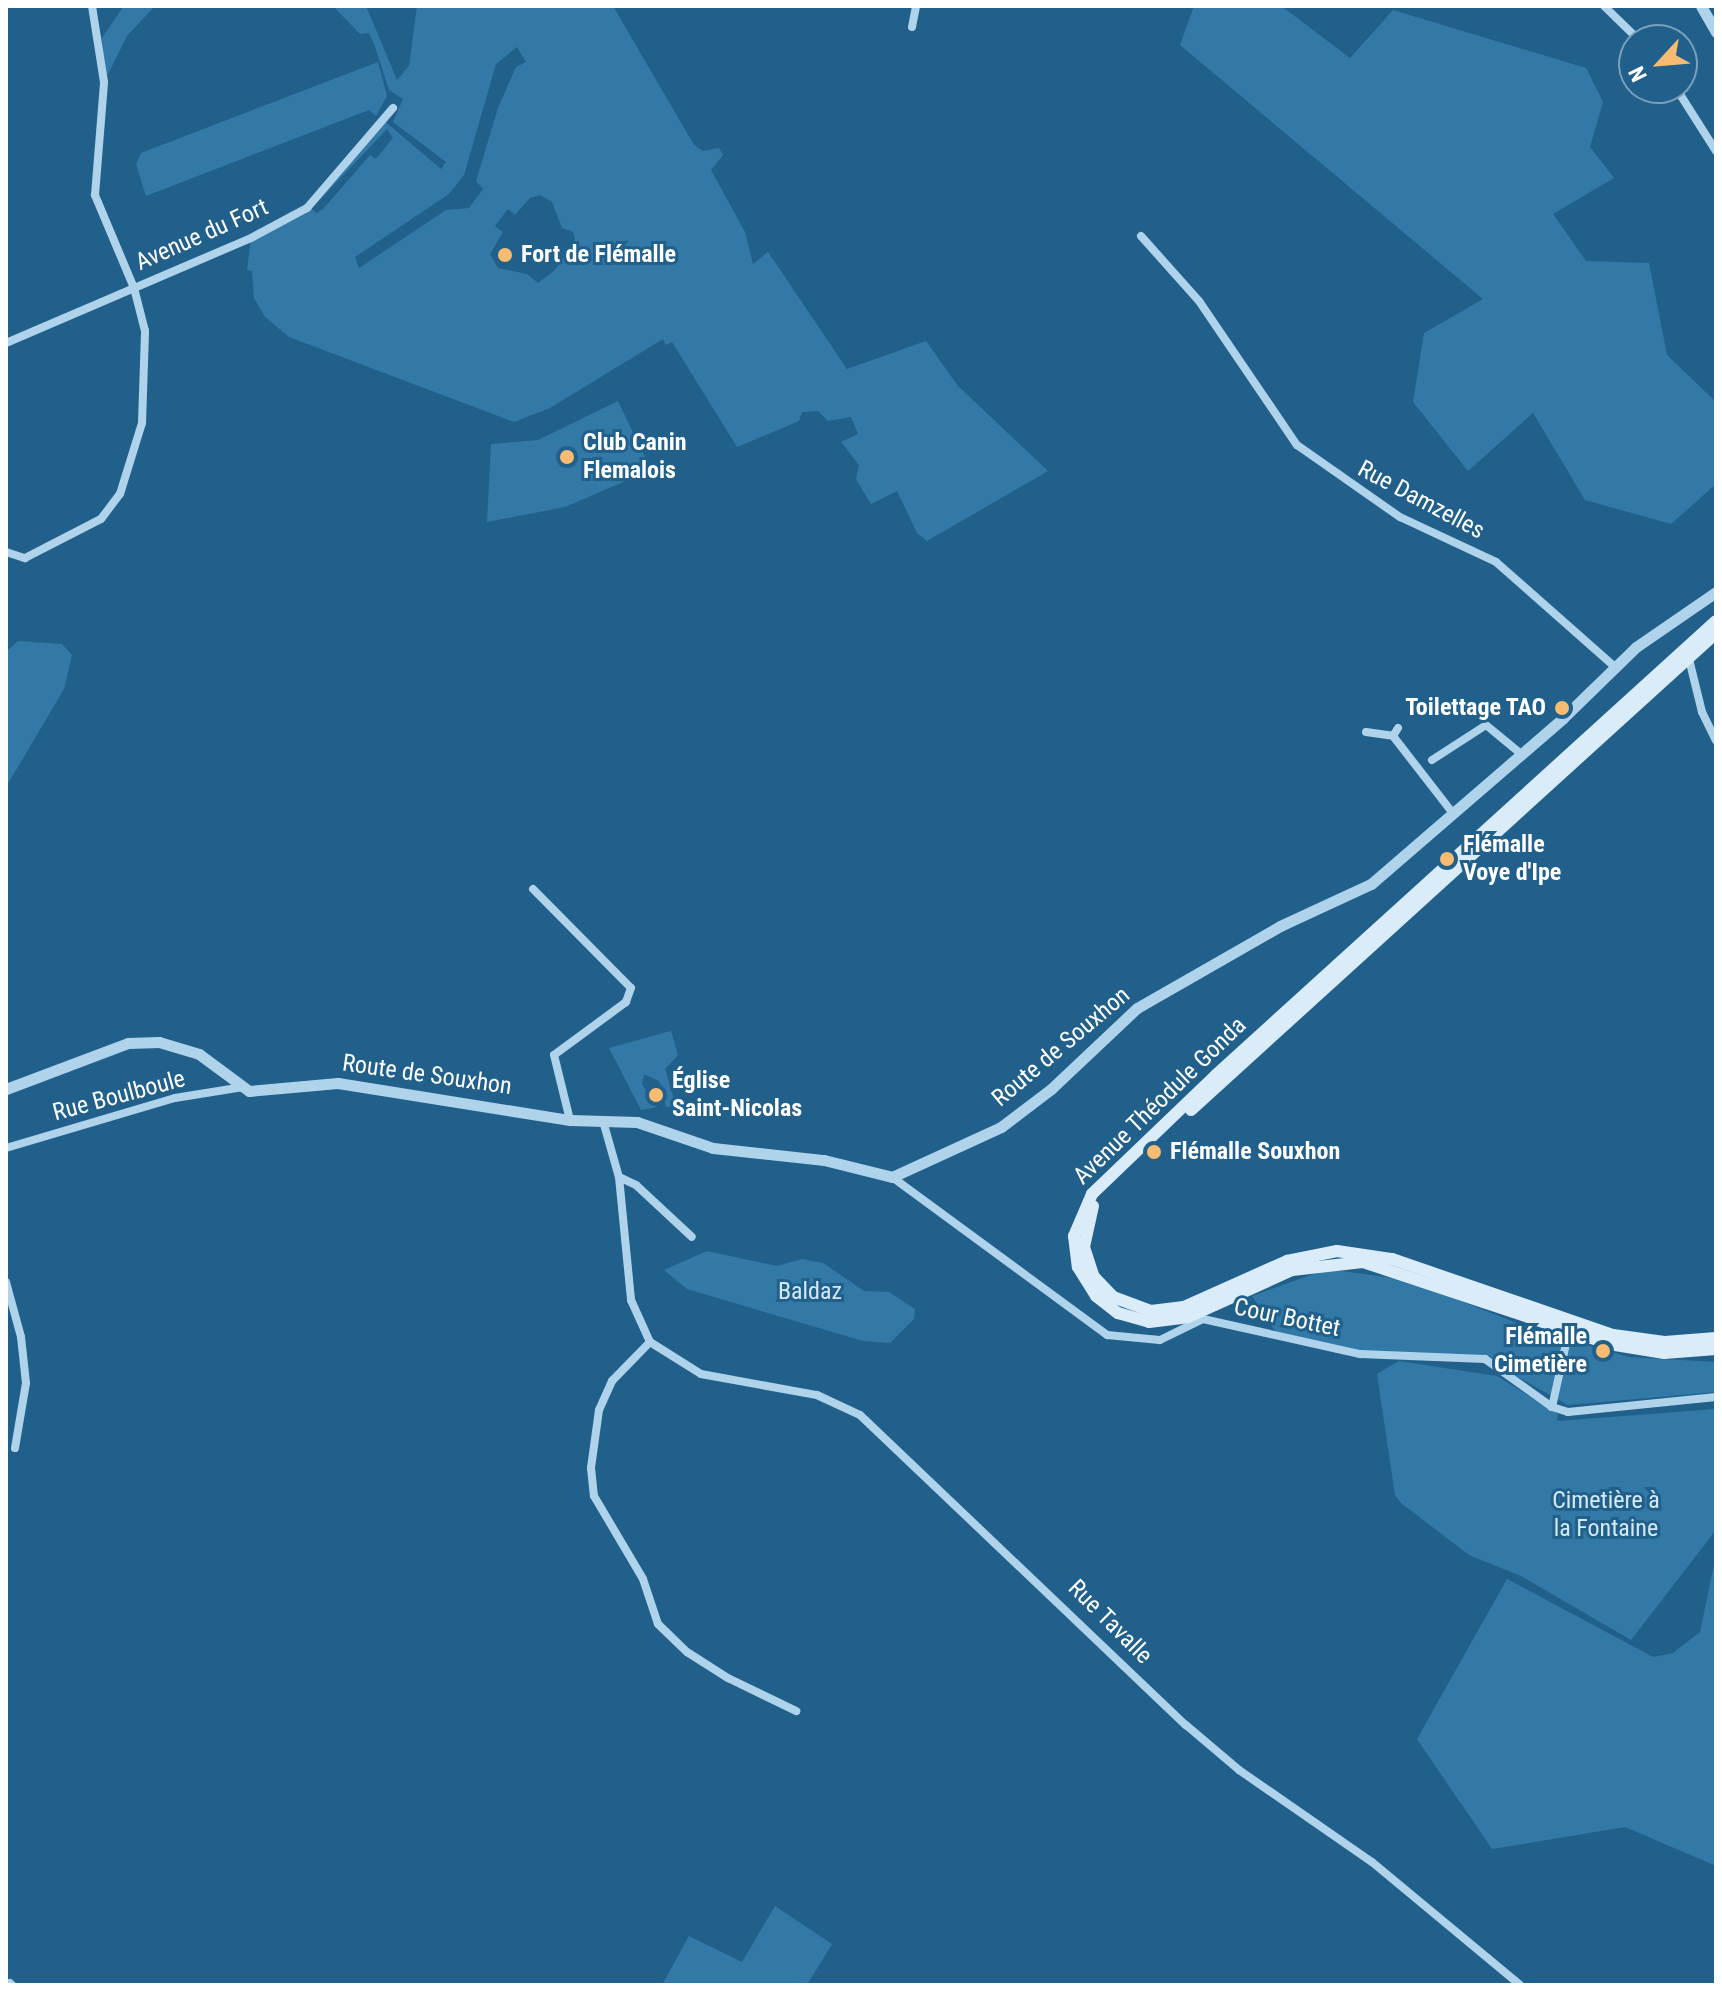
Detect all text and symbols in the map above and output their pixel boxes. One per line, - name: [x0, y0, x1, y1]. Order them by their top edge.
- north arrow: [1618, 24, 1698, 104]
- text: N: [1624, 62, 1652, 85]
- street label: Avenue du Fort: [131, 193, 273, 277]
- place label: Fort de Flémalle: [521, 241, 676, 269]
- marker: Fort de Flémalle: [496, 246, 514, 264]
- place label: Club Canin Flemalois: [583, 429, 687, 485]
- marker: Club Canin Flemalois: [558, 448, 576, 466]
- street label: Rue Damzelles: [1353, 455, 1489, 545]
- place label: Toilettage TAO: [1405, 694, 1546, 722]
- marker: Toilettage TAO: [1553, 699, 1571, 717]
- place label: Flémalle Voye d'Ipe: [1463, 831, 1561, 887]
- marker: Flémalle Voye d'Ipe: [1438, 850, 1456, 868]
- street label: Route de Souxhon: [986, 981, 1136, 1113]
- street label: Avenue Théodule Gonda: [1068, 1011, 1252, 1191]
- street label: Route de Souxhon: [340, 1049, 514, 1101]
- street label: Rue Boulboule: [50, 1065, 188, 1127]
- place label: Église Saint-Nicolas: [672, 1067, 802, 1123]
- marker: Église Saint-Nicolas: [647, 1086, 665, 1104]
- place label: Flémalle Souxhon: [1170, 1138, 1340, 1166]
- marker: Flémalle Souxhon: [1145, 1143, 1163, 1161]
- park label: Baldaz: [778, 1278, 842, 1306]
- street label: Cour Bottet: [1231, 1293, 1343, 1343]
- place label: Flémalle Cimetière: [1494, 1323, 1587, 1379]
- marker: Flémalle Cimetière: [1594, 1342, 1612, 1360]
- park label: Cimetière à la Fontaine: [1552, 1487, 1660, 1543]
- street label: Rue Tavalle: [1062, 1574, 1158, 1670]

